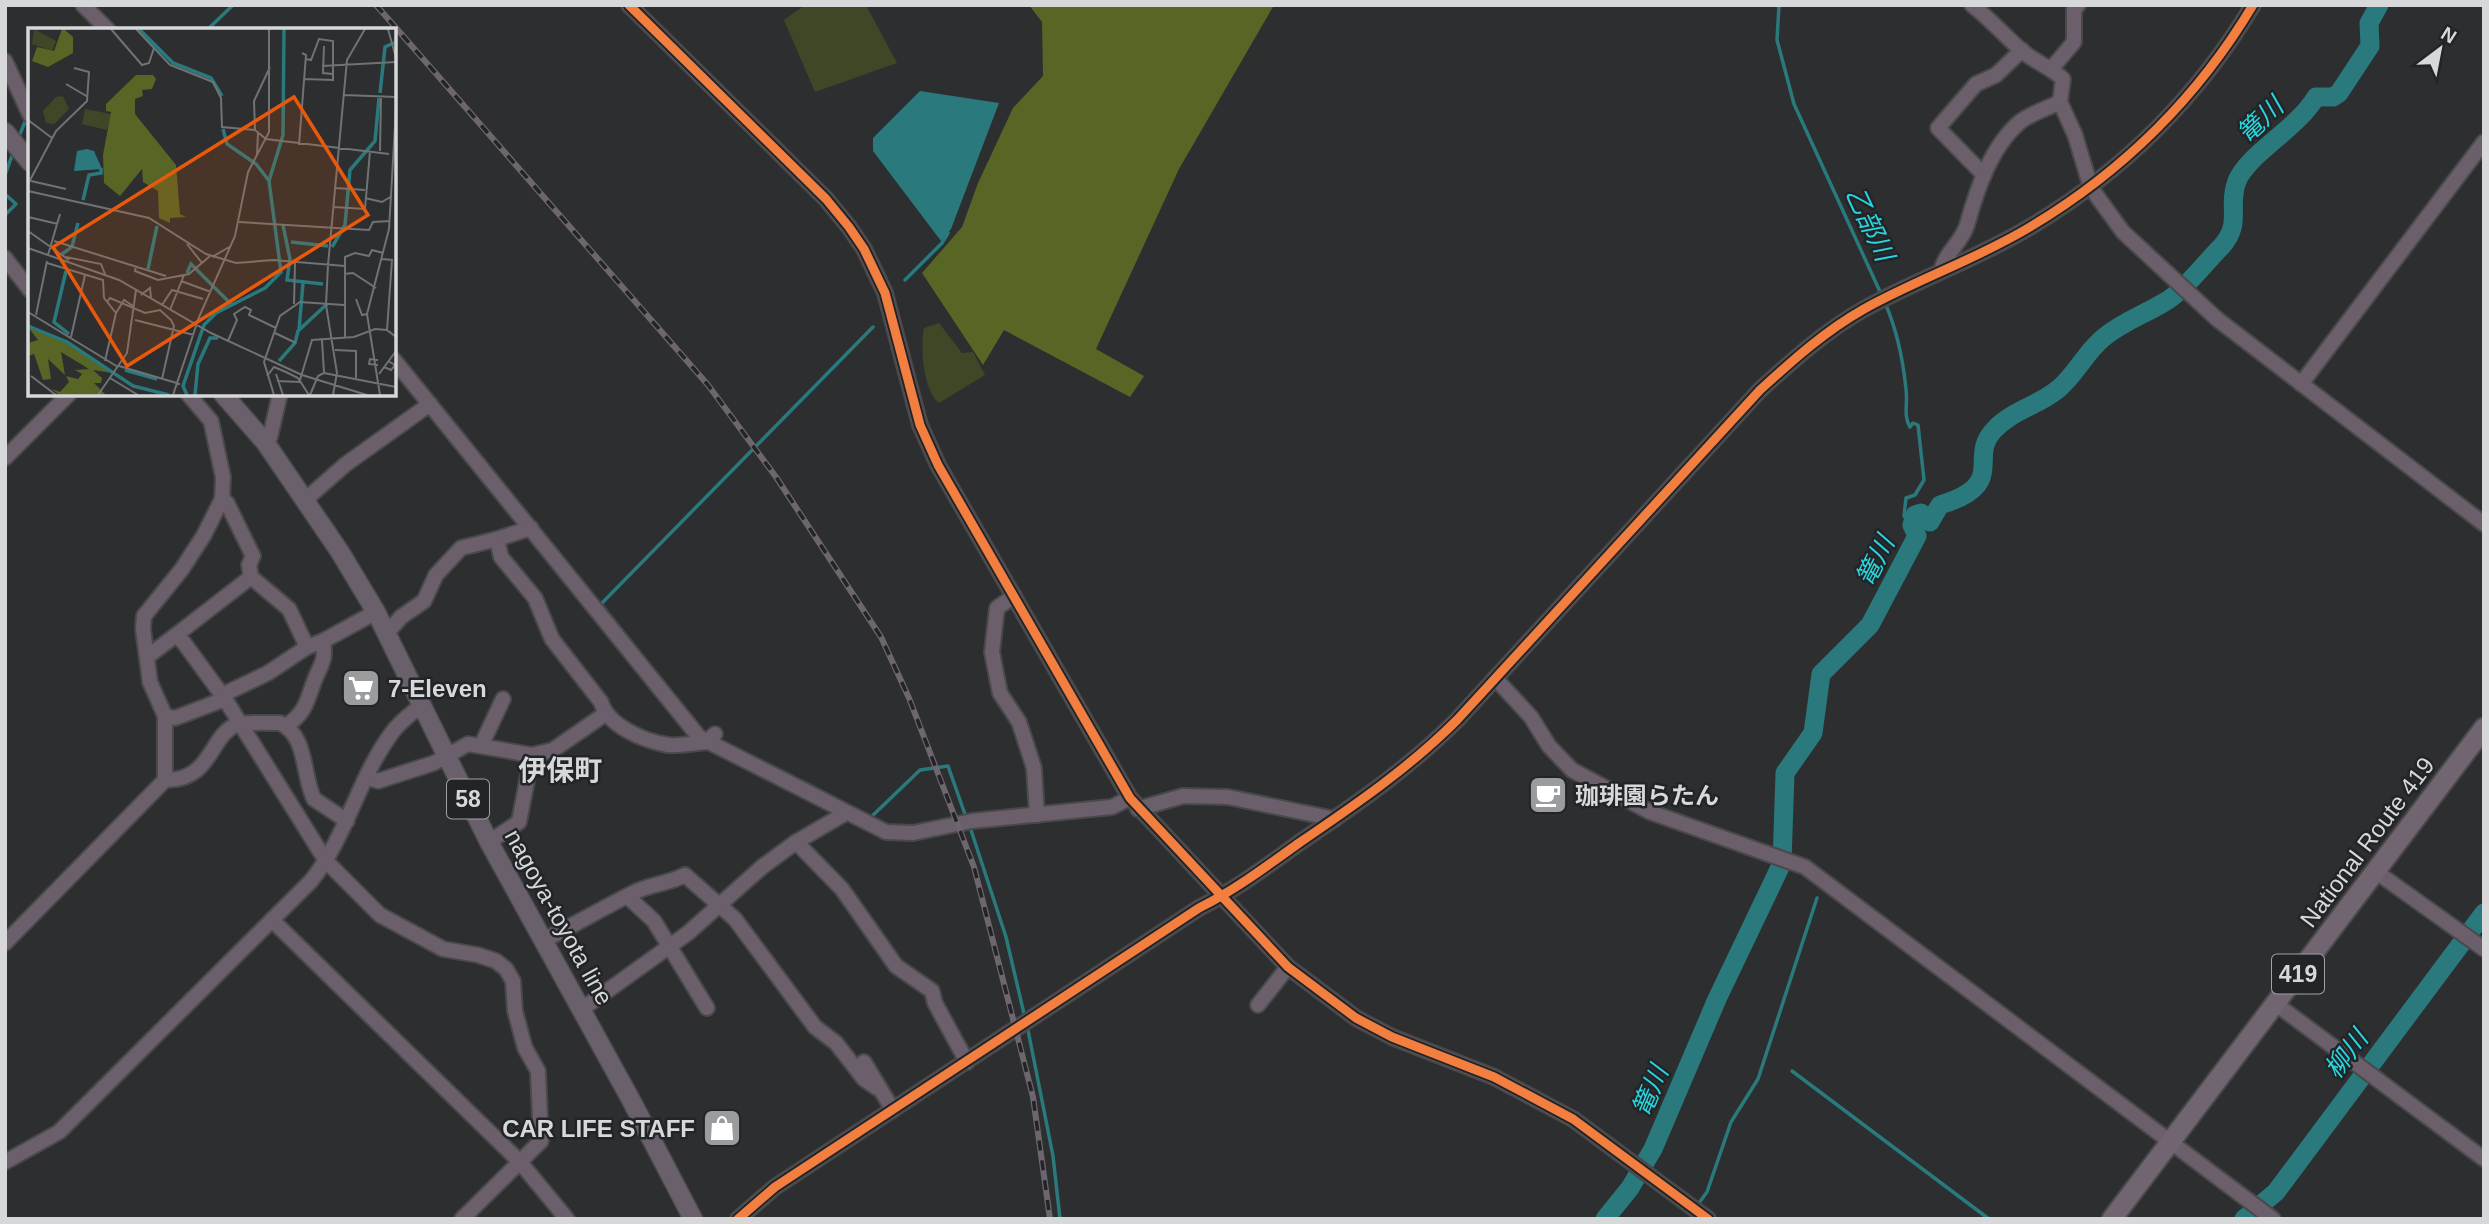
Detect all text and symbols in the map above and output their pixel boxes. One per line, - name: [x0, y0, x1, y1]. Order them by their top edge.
- north arrow: [2405, 14, 2475, 84]
- text: N: [2437, 22, 2460, 48]
- inset map: [28, 28, 396, 396]
- water label: 篭川: [2231, 89, 2291, 149]
- water label: 乙部川: [1840, 182, 1901, 268]
- water label: 篭川: [1850, 528, 1902, 591]
- supermarket icon: 7-Eleven: [340, 667, 382, 709]
- place label: 7-Eleven: [388, 675, 487, 702]
- street label: National Route 419: [2294, 752, 2440, 932]
- district label: 伊保町: [518, 755, 602, 786]
- cafe icon: 珈琲園らたん: [1527, 774, 1569, 816]
- road number: 58: [447, 779, 489, 818]
- place label: 珈琲園らたん: [1575, 782, 1719, 809]
- street label: nagoya-toyota line: [500, 825, 618, 1009]
- road number: 419: [2272, 954, 2324, 993]
- water label: 柳川: [2318, 1022, 2375, 1084]
- water label: 篭川: [1626, 1058, 1675, 1121]
- shop icon: CAR LIFE STAFF: [701, 1107, 743, 1149]
- place label: CAR LIFE STAFF: [502, 1115, 695, 1142]

